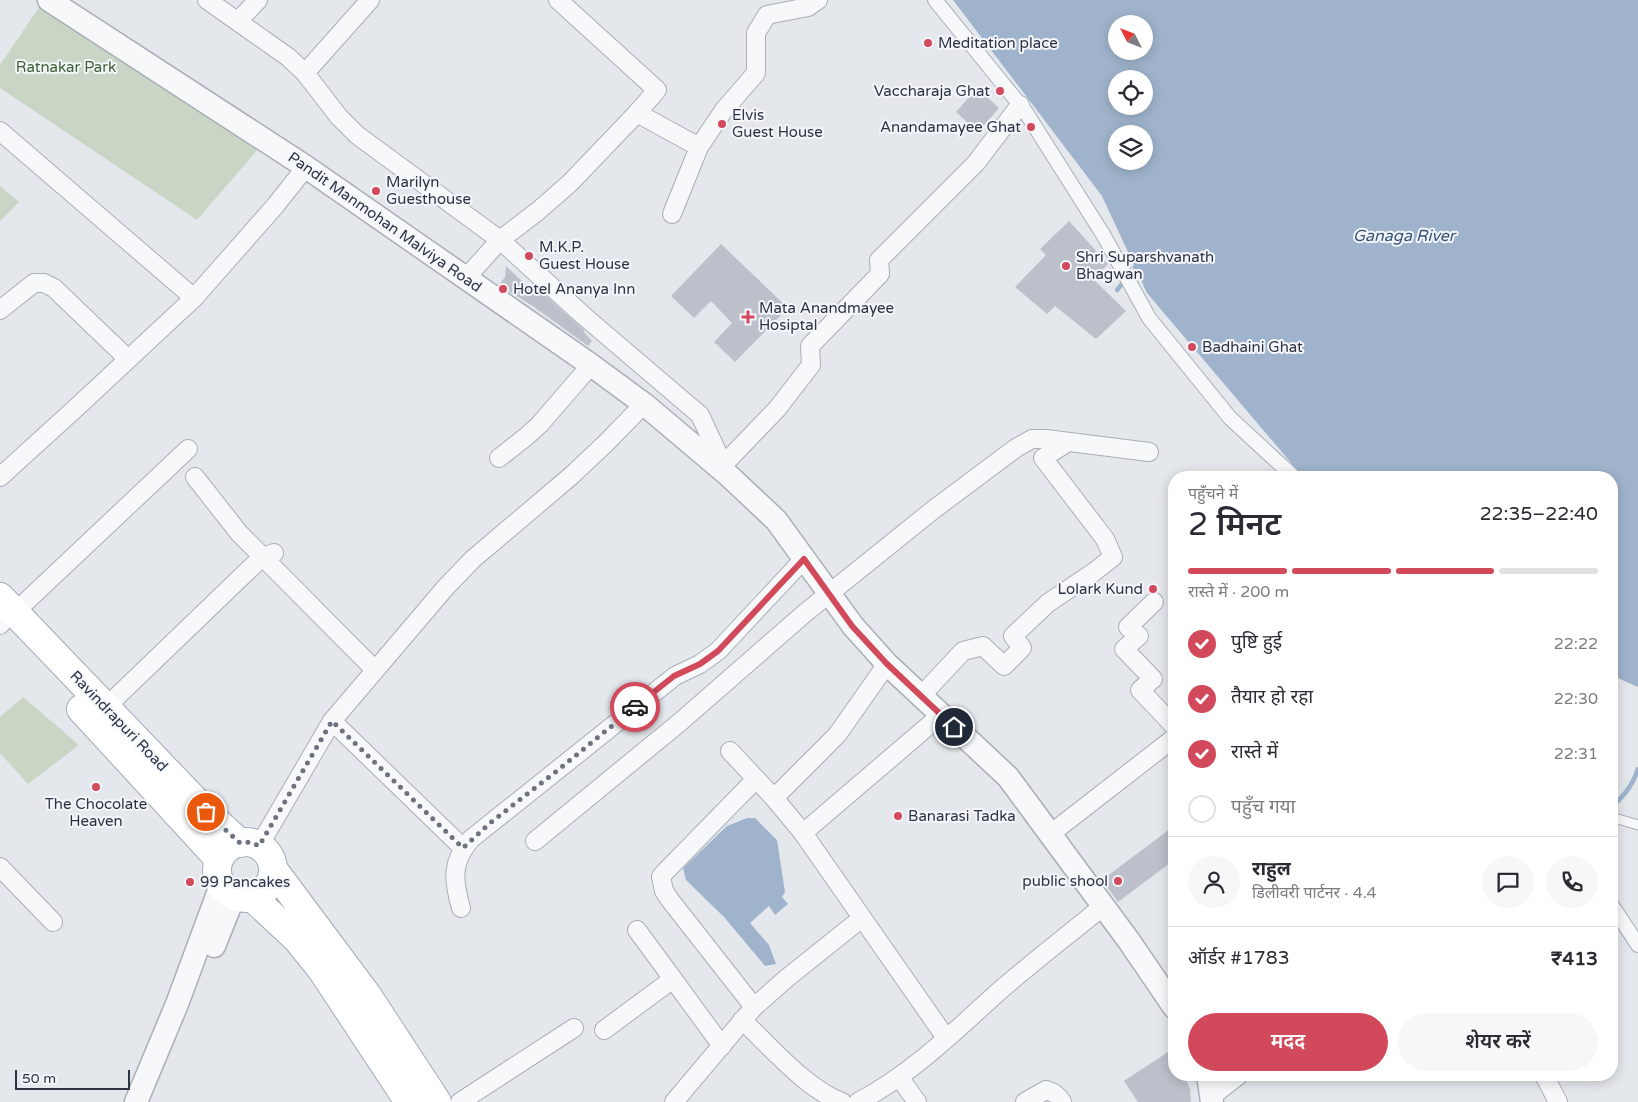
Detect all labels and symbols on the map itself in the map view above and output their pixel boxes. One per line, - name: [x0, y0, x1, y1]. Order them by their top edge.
- north arrow: [1108, 15, 1152, 60]
- place label: Meditation place: [938, 34, 1058, 52]
- marker: Meditation place: [922, 37, 934, 49]
- park label: Ratnakar Park: [16, 58, 116, 76]
- place label: Vaccharaja Ghat: [874, 82, 990, 100]
- marker: Vaccharaja Ghat: [994, 85, 1006, 97]
- place label: Elvis Guest House: [732, 106, 823, 141]
- marker: Elvis Guest House: [716, 118, 728, 130]
- place label: Anandamayee Ghat: [880, 118, 1021, 136]
- marker: Anandamayee Ghat: [1025, 121, 1037, 133]
- street label: Pandit Manmohan Malviya Road: [285, 148, 485, 296]
- place label: Marilyn Guesthouse: [386, 173, 471, 208]
- marker: Marilyn Guesthouse: [370, 185, 382, 197]
- water label: Ganaga River: [1353, 226, 1457, 246]
- place label: M.K.P. Guest House: [539, 238, 630, 273]
- place label: Shri Suparshvanath Bhagwan: [1076, 248, 1214, 283]
- marker: M.K.P. Guest House: [523, 250, 535, 262]
- marker: Shri Suparshvanath Bhagwan: [1060, 260, 1072, 272]
- place label: Hotel Ananya Inn: [513, 280, 635, 298]
- marker: Hotel Ananya Inn: [497, 283, 509, 295]
- place label: Mata Anandmayee Hosiptal: [759, 299, 894, 334]
- marker: Mata Anandmayee Hosiptal: [741, 310, 755, 324]
- place label: Badhaini Ghat: [1202, 338, 1303, 356]
- marker: Badhaini Ghat: [1186, 341, 1198, 353]
- place label: Lolark Kund: [1057, 580, 1143, 598]
- marker: Lolark Kund: [1147, 583, 1159, 595]
- street label: Ravindrapuri Road: [66, 667, 172, 775]
- courier: [610, 682, 660, 732]
- pin: [933, 706, 975, 748]
- marker: The Chocolate Heaven: [90, 781, 102, 793]
- pin: [185, 791, 227, 833]
- place label: The Chocolate Heaven: [45, 795, 147, 830]
- place label: Banarasi Tadka: [908, 807, 1016, 825]
- marker: Banarasi Tadka: [892, 810, 904, 822]
- place label: public shool: [1022, 872, 1108, 890]
- place label: 99 Pancakes: [200, 873, 290, 891]
- marker: public shool: [1112, 875, 1124, 887]
- marker: 99 Pancakes: [184, 876, 196, 888]
- scale bar: [15, 1067, 130, 1090]

